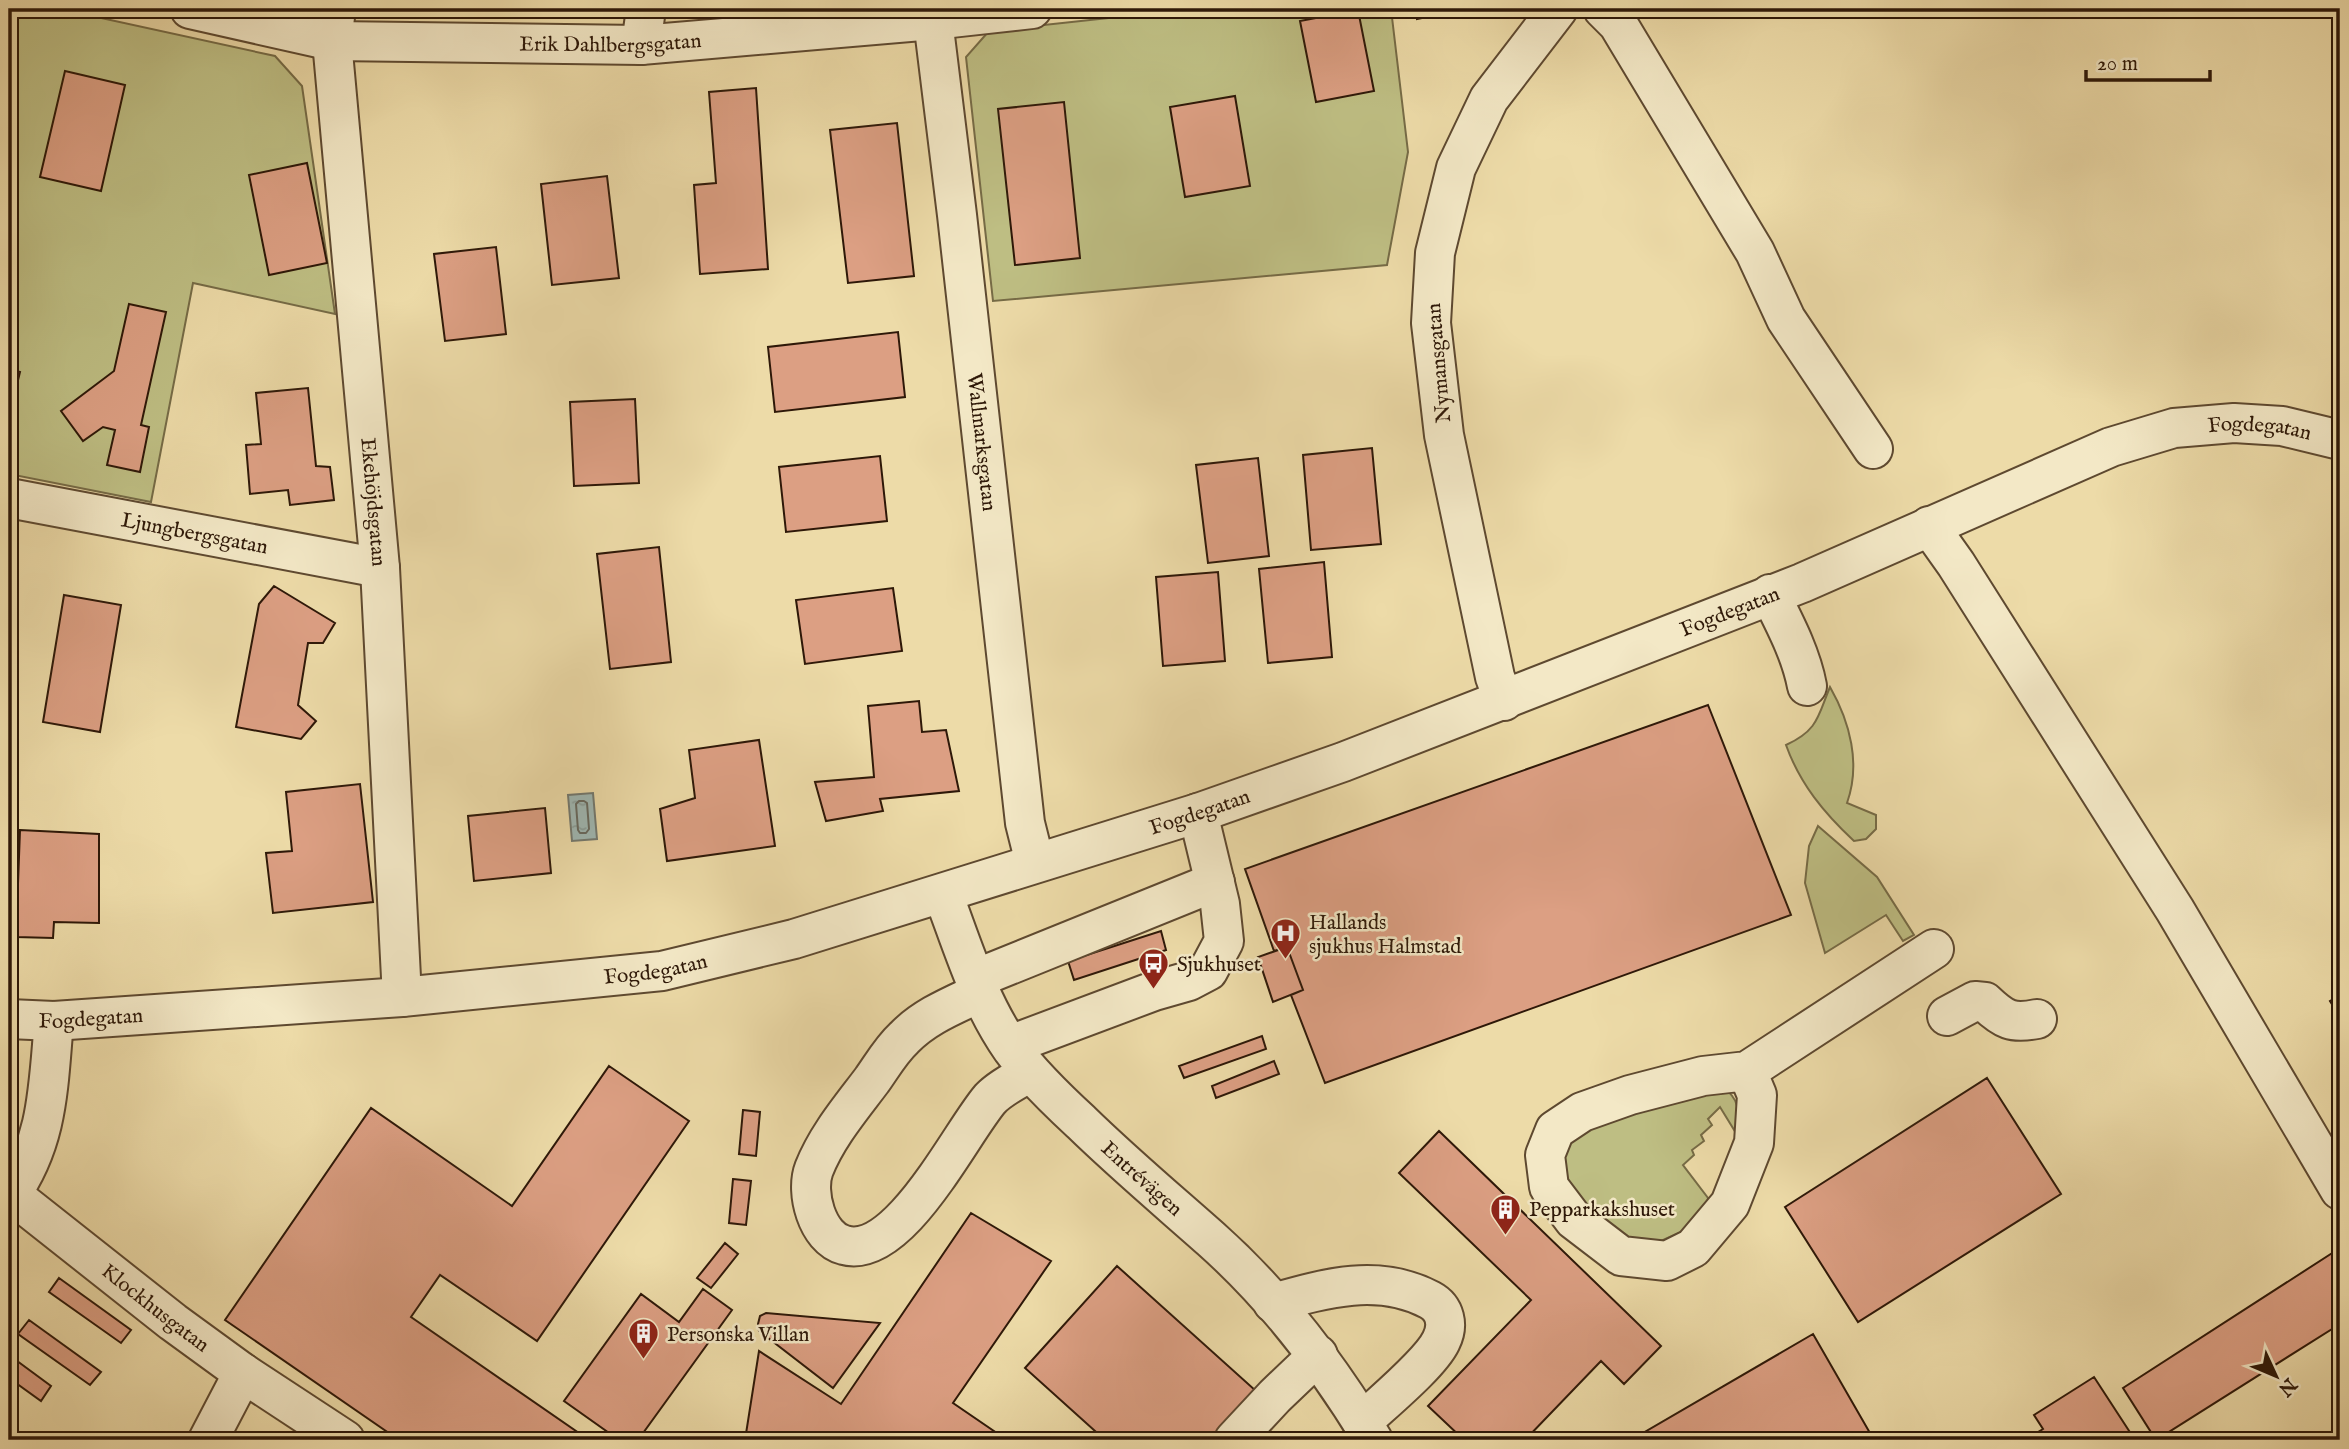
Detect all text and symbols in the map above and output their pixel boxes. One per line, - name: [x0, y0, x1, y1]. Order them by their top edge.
- street label: Erik Dahlbergsgatan: [519, 28, 702, 60]
- scale bar: [2086, 38, 2211, 82]
- text: 20 m: [2097, 51, 2138, 78]
- street label: Nymansgatan: [1421, 302, 1458, 424]
- street label: Wallmarksgatan: [960, 372, 1002, 513]
- street label: Fogdegatan: [2207, 411, 2314, 448]
- street label: Ekehöjdsgatan: [353, 436, 392, 568]
- street label: Ljungbergsgatan: [119, 507, 270, 562]
- street label: Fogdegatan: [1677, 581, 1784, 644]
- street label: Fogdegatan: [1146, 784, 1254, 842]
- place label: Hallands sjukhus Halmstad: [1309, 910, 1462, 961]
- hospital icon: Hallands sjukhus Halmstad: [1269, 917, 1303, 961]
- bus stop icon: Sjukhuset: [1137, 947, 1171, 991]
- street label: Fogdegatan: [603, 948, 710, 992]
- place label: Sjukhuset: [1177, 952, 1261, 979]
- street label: Fogdegatan: [38, 1003, 144, 1036]
- street label: Entrévägen: [1095, 1136, 1188, 1223]
- building icon: Pepparkakshuset: [1489, 1192, 1523, 1236]
- place label: Pepparkakshuset: [1529, 1197, 1675, 1224]
- street label: Klockhusgatan: [95, 1258, 214, 1359]
- building icon: Personska Villan: [627, 1317, 661, 1361]
- place label: Personska Villan: [667, 1322, 809, 1349]
- north arrow: [2240, 1340, 2310, 1410]
- text: N: [2272, 1371, 2302, 1401]

